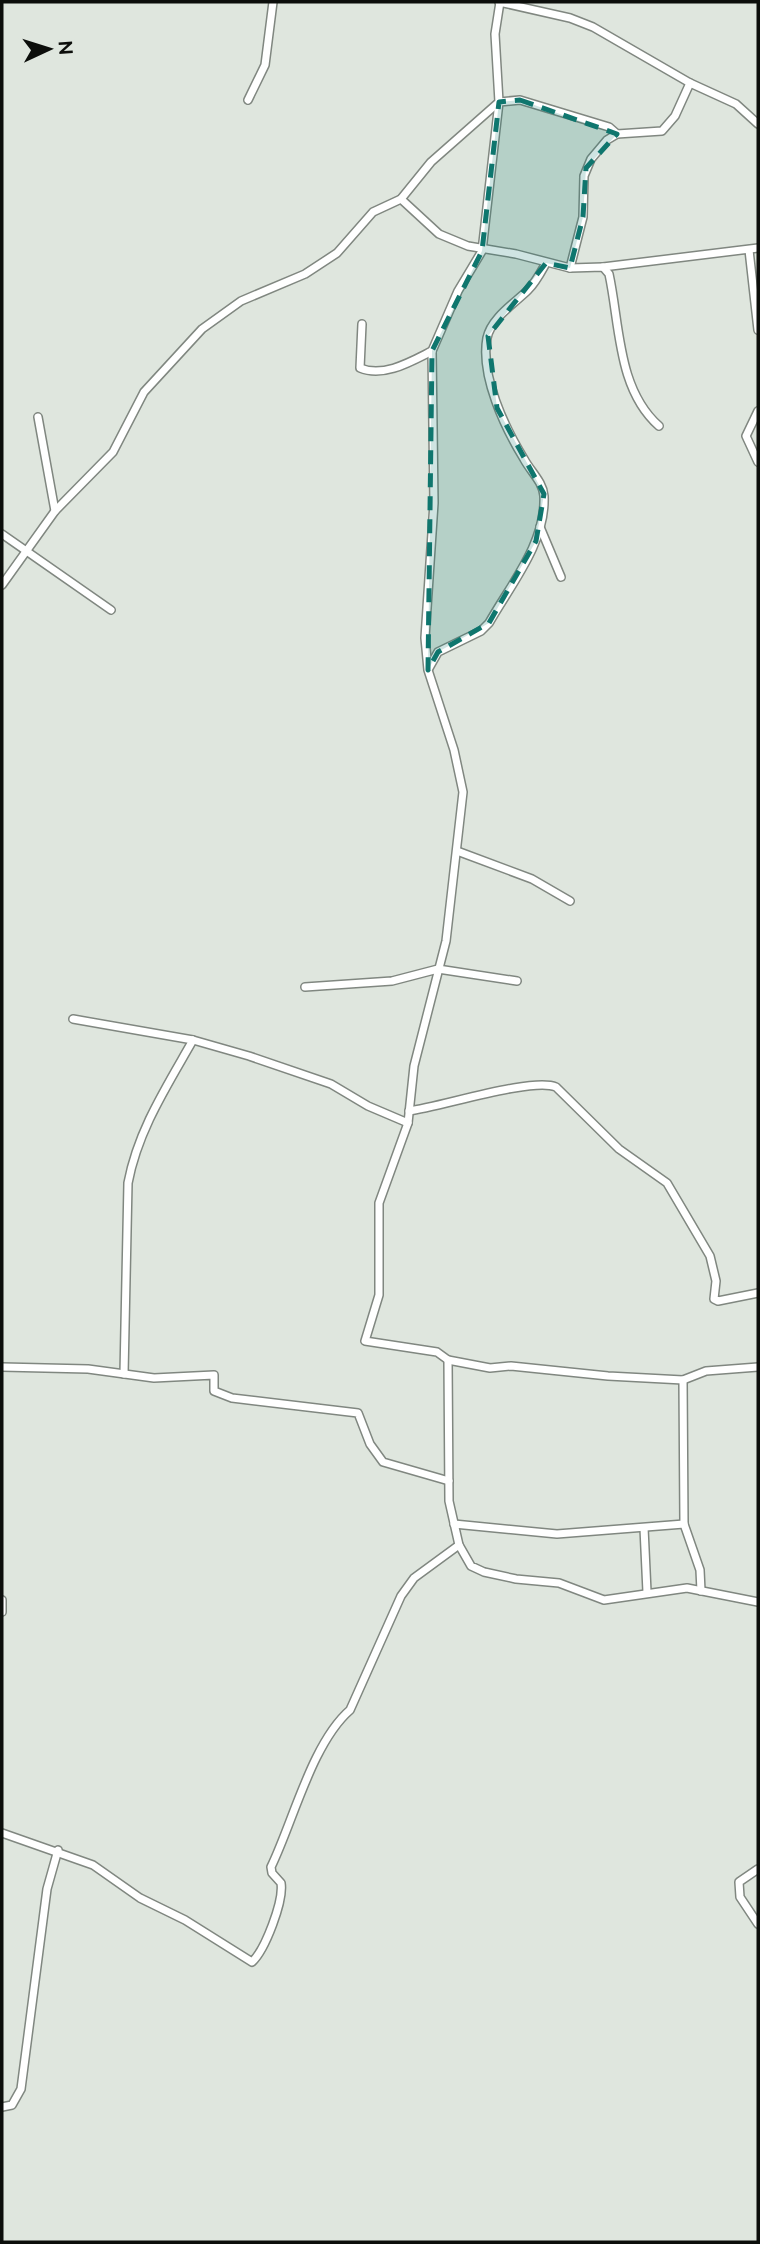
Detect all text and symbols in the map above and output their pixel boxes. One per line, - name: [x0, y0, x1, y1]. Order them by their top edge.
- north arrow: [14, 14, 84, 84]
- text: N: [54, 40, 77, 56]

